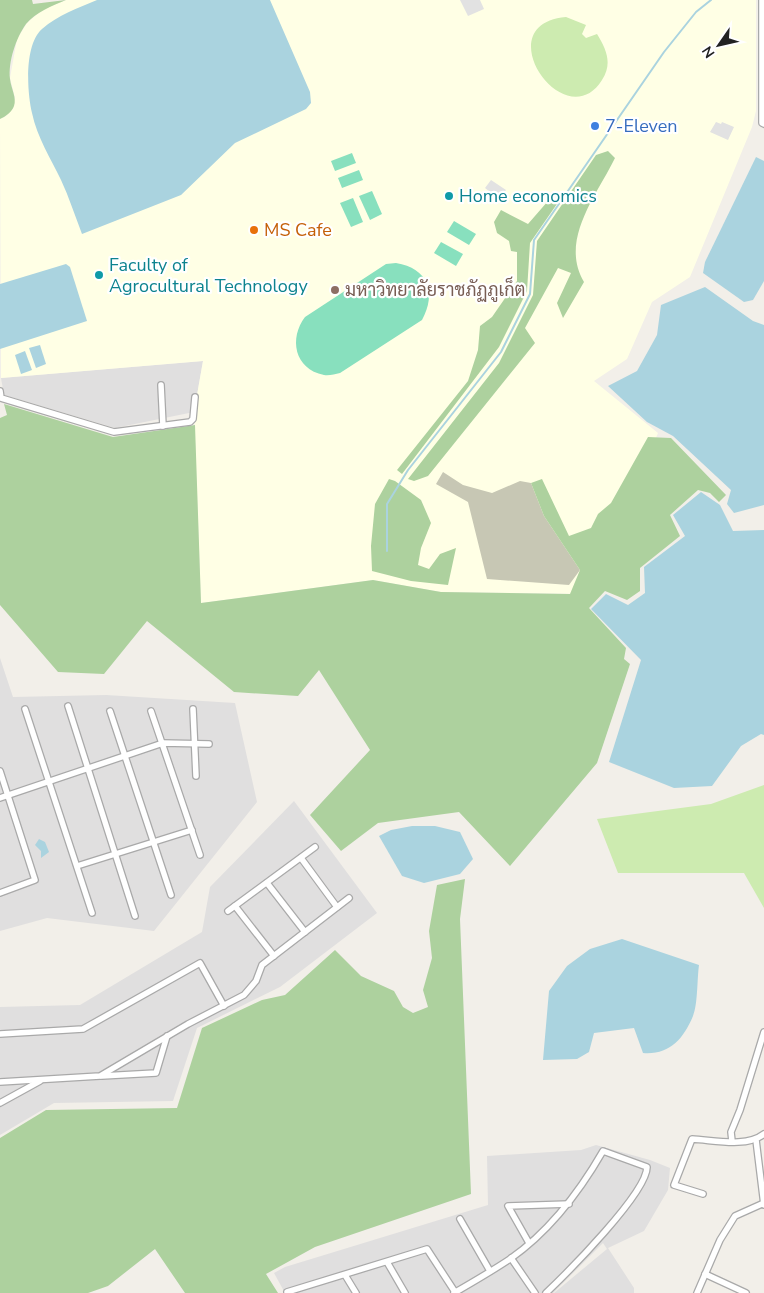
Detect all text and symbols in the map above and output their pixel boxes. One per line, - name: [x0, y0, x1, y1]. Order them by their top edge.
- north arrow: [694, 20, 744, 70]
- text: N: [698, 42, 719, 62]
- place label: 7-Eleven: [605, 114, 678, 138]
- marker: 7-Eleven: [589, 120, 601, 132]
- place label: Home economics: [459, 184, 597, 208]
- marker: Home economics: [443, 190, 455, 202]
- place label: MS Cafe: [264, 218, 332, 242]
- marker: MS Cafe: [248, 224, 260, 236]
- place label: Faculty of Agrocultural Technology: [109, 253, 308, 298]
- marker: Faculty of Agrocultural Technology: [93, 269, 105, 281]
- place label: มหาวิทยาลัยราชภัฏภูเก็ต: [345, 276, 525, 303]
- marker: มหาวิทยาลัยราชภัฏภูเก็ต: [329, 284, 341, 296]

